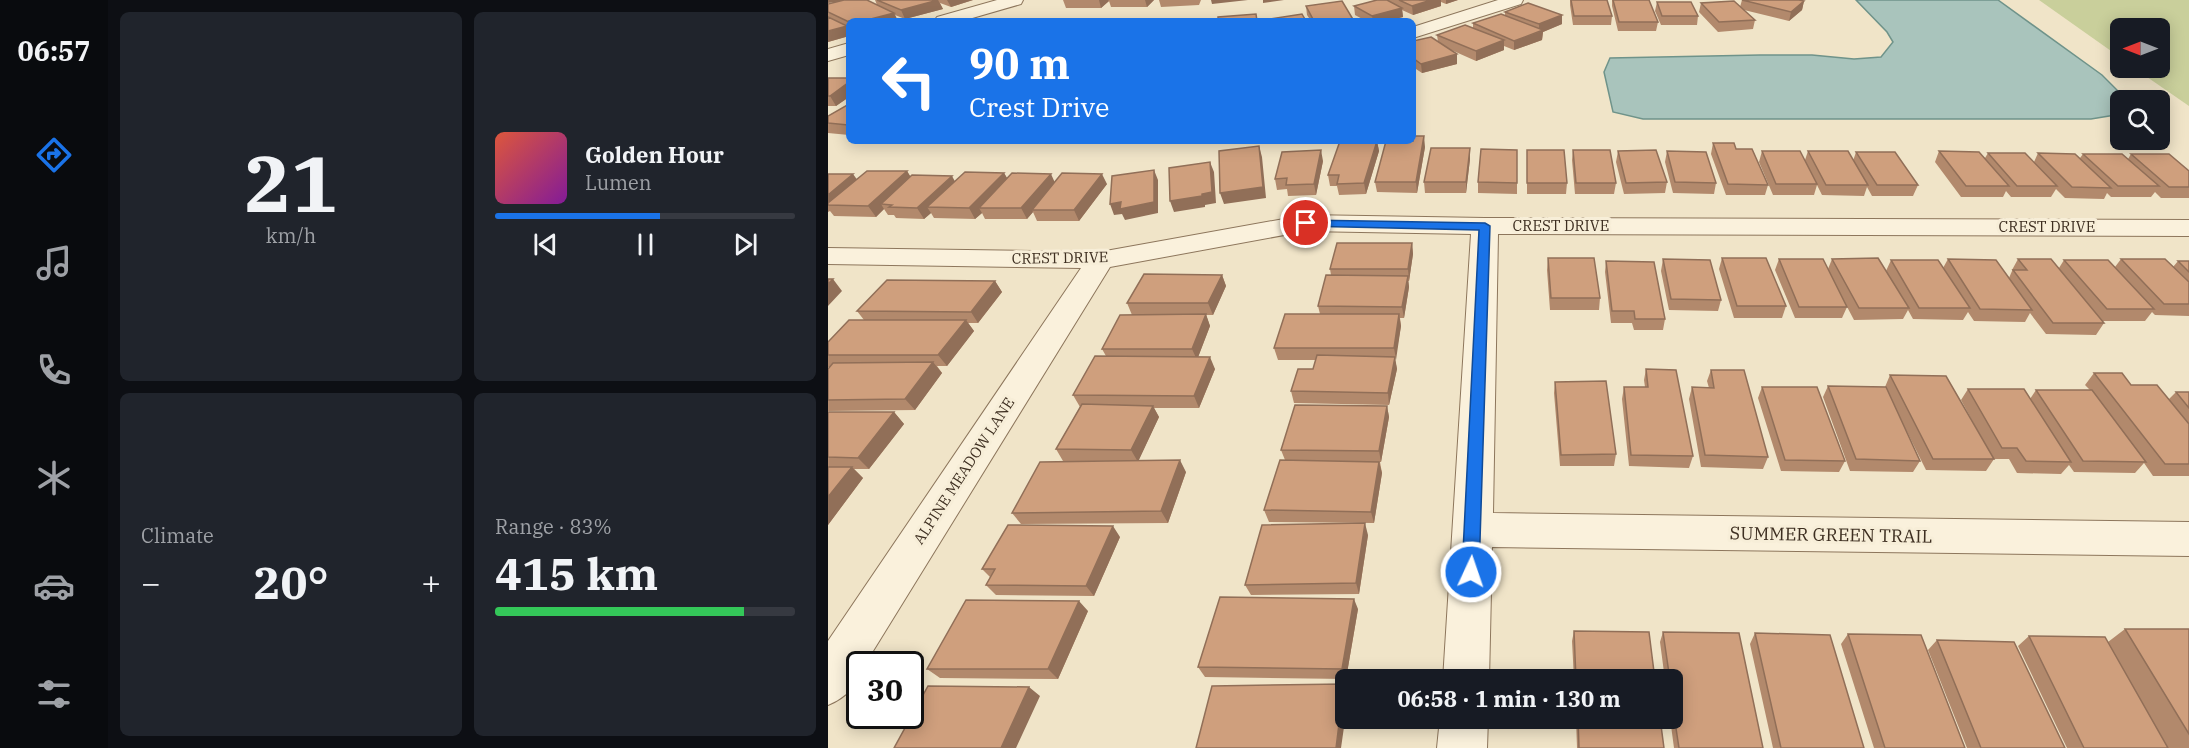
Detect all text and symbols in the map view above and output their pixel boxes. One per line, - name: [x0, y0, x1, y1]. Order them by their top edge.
- north arrow: [2110, 18, 2170, 78]
- map controls: [2110, 18, 2170, 150]
- text: 06:57: [18, 33, 90, 68]
- text: 90 m: [969, 36, 1070, 91]
- icon: left: [870, 42, 948, 120]
- text: Crest Drive: [969, 89, 1109, 124]
- button: search: [2110, 90, 2170, 150]
- text: 21: [244, 132, 338, 233]
- icon: directions: [33, 134, 75, 176]
- text: Golden Hour: [585, 140, 724, 169]
- text: Lumen: [585, 169, 652, 196]
- pin: [1280, 197, 1331, 248]
- icon: arrive: [1289, 206, 1322, 239]
- street label: CREST DRIVE: [1513, 216, 1609, 235]
- street label: CREST DRIVE: [1999, 217, 2095, 236]
- text: km/h: [266, 222, 316, 249]
- icon: previous: [529, 228, 562, 261]
- icon: pause: [629, 228, 662, 261]
- icon: next: [729, 228, 762, 261]
- icon: music: [33, 242, 75, 284]
- street label: CREST DRIVE: [1011, 247, 1109, 268]
- icon: phone: [33, 349, 75, 391]
- street label: ALPINE MEADOW LANE: [909, 394, 1018, 548]
- icon: climate: [33, 457, 75, 499]
- text: Range · 83%: [495, 513, 612, 540]
- street label: SUMMER GREEN TRAIL: [1730, 521, 1933, 548]
- text: Climate: [141, 522, 214, 549]
- position arrow: [1439, 540, 1503, 604]
- text: 415 km: [495, 544, 658, 602]
- text: 20°: [253, 553, 329, 611]
- text: −: [141, 561, 161, 604]
- text: +: [421, 561, 441, 604]
- icon: car: [33, 565, 75, 607]
- speed limit sign: 30: [846, 651, 924, 729]
- icon: filters: [33, 673, 75, 715]
- text: 06:58 · 1 min · 130 m: [1397, 684, 1621, 713]

